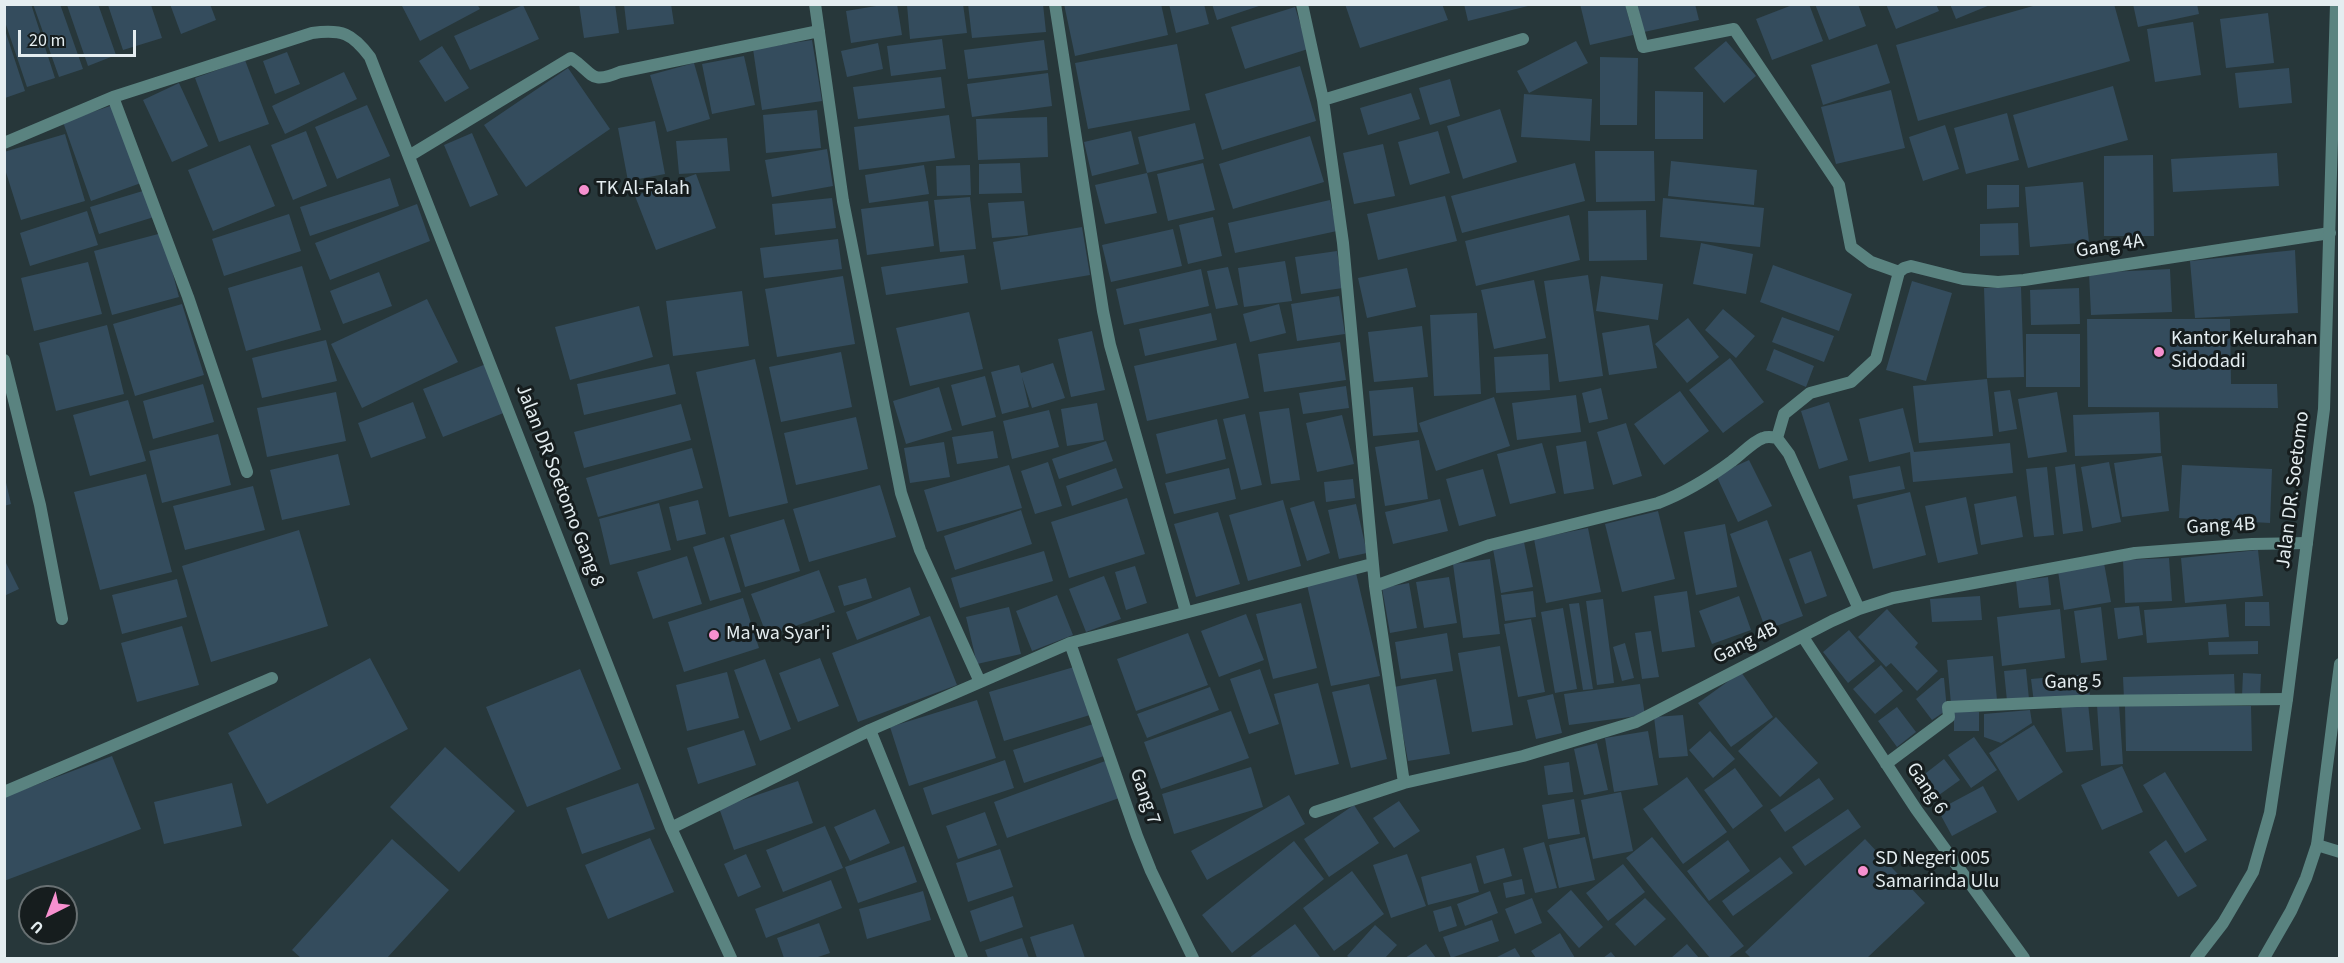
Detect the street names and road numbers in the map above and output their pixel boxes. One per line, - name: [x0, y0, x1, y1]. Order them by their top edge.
- street label: Gang 4A: [2074, 230, 2146, 264]
- street label: Jalan DR Soetomo Gang 8: [509, 381, 609, 591]
- street label: Jalan DR. Soetomo: [2272, 410, 2316, 570]
- street label: Gang 4B: [2186, 513, 2256, 541]
- street label: Gang 4B: [1710, 618, 1782, 670]
- street label: Gang 5: [2044, 671, 2102, 695]
- street label: Gang 6: [1900, 759, 1952, 819]
- street label: Gang 7: [1123, 766, 1165, 828]

